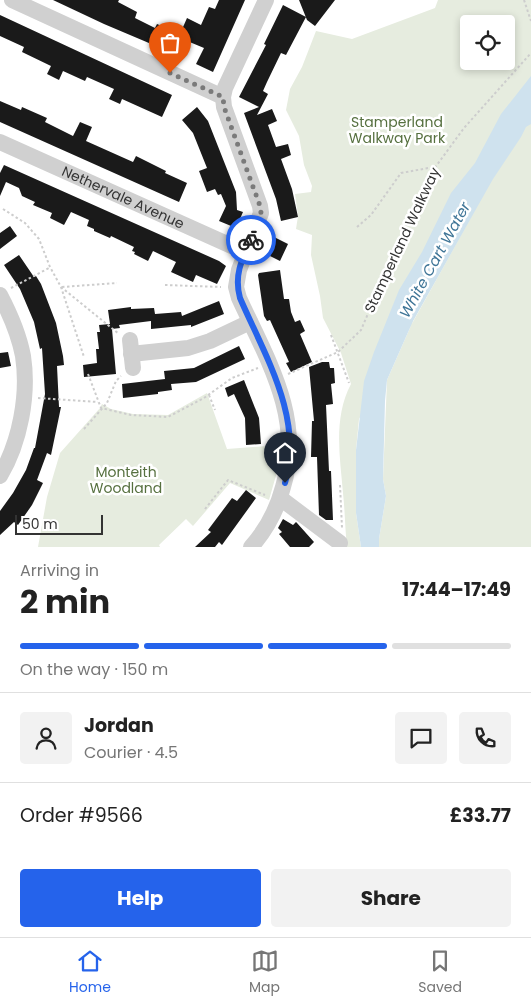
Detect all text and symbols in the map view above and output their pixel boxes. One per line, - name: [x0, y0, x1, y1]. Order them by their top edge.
- map controls: [460, 15, 515, 70]
- button: locate: [460, 15, 515, 70]
- pin: [149, 22, 191, 73]
- icon: bag: [156, 29, 184, 57]
- park label: Stamperland Walkway Park: [349, 112, 446, 148]
- street label: Nethervale Avenue: [59, 161, 188, 234]
- street label: Stamperland Walkway: [359, 164, 445, 316]
- water label: White Cart Water: [394, 198, 475, 322]
- courier: [226, 215, 276, 265]
- icon: bike: [237, 226, 265, 254]
- pin: [264, 432, 306, 483]
- icon: home: [271, 439, 299, 467]
- park label: Monteith Woodland: [90, 462, 162, 498]
- scale bar: [15, 512, 102, 535]
- text: 50 m: [22, 514, 58, 534]
- text: Arriving in: [20, 559, 99, 582]
- text: 17:44–17:49: [402, 576, 511, 603]
- text: 2 min: [20, 579, 110, 624]
- text: On the way · 150 m: [20, 658, 168, 681]
- button: person: [20, 712, 72, 764]
- text: Jordan: [84, 712, 154, 739]
- button: chat: [395, 712, 447, 764]
- button: phone: [459, 712, 511, 764]
- text: Courier · 4.5: [84, 741, 178, 764]
- text: Order #9566: [20, 802, 143, 829]
- text: £33.77: [450, 802, 511, 829]
- button: Help: [20, 869, 261, 927]
- button: Share: [271, 869, 511, 927]
- tab: Home: [69, 947, 111, 998]
- tab: Map: [249, 947, 280, 998]
- tab: Saved: [418, 947, 462, 998]

